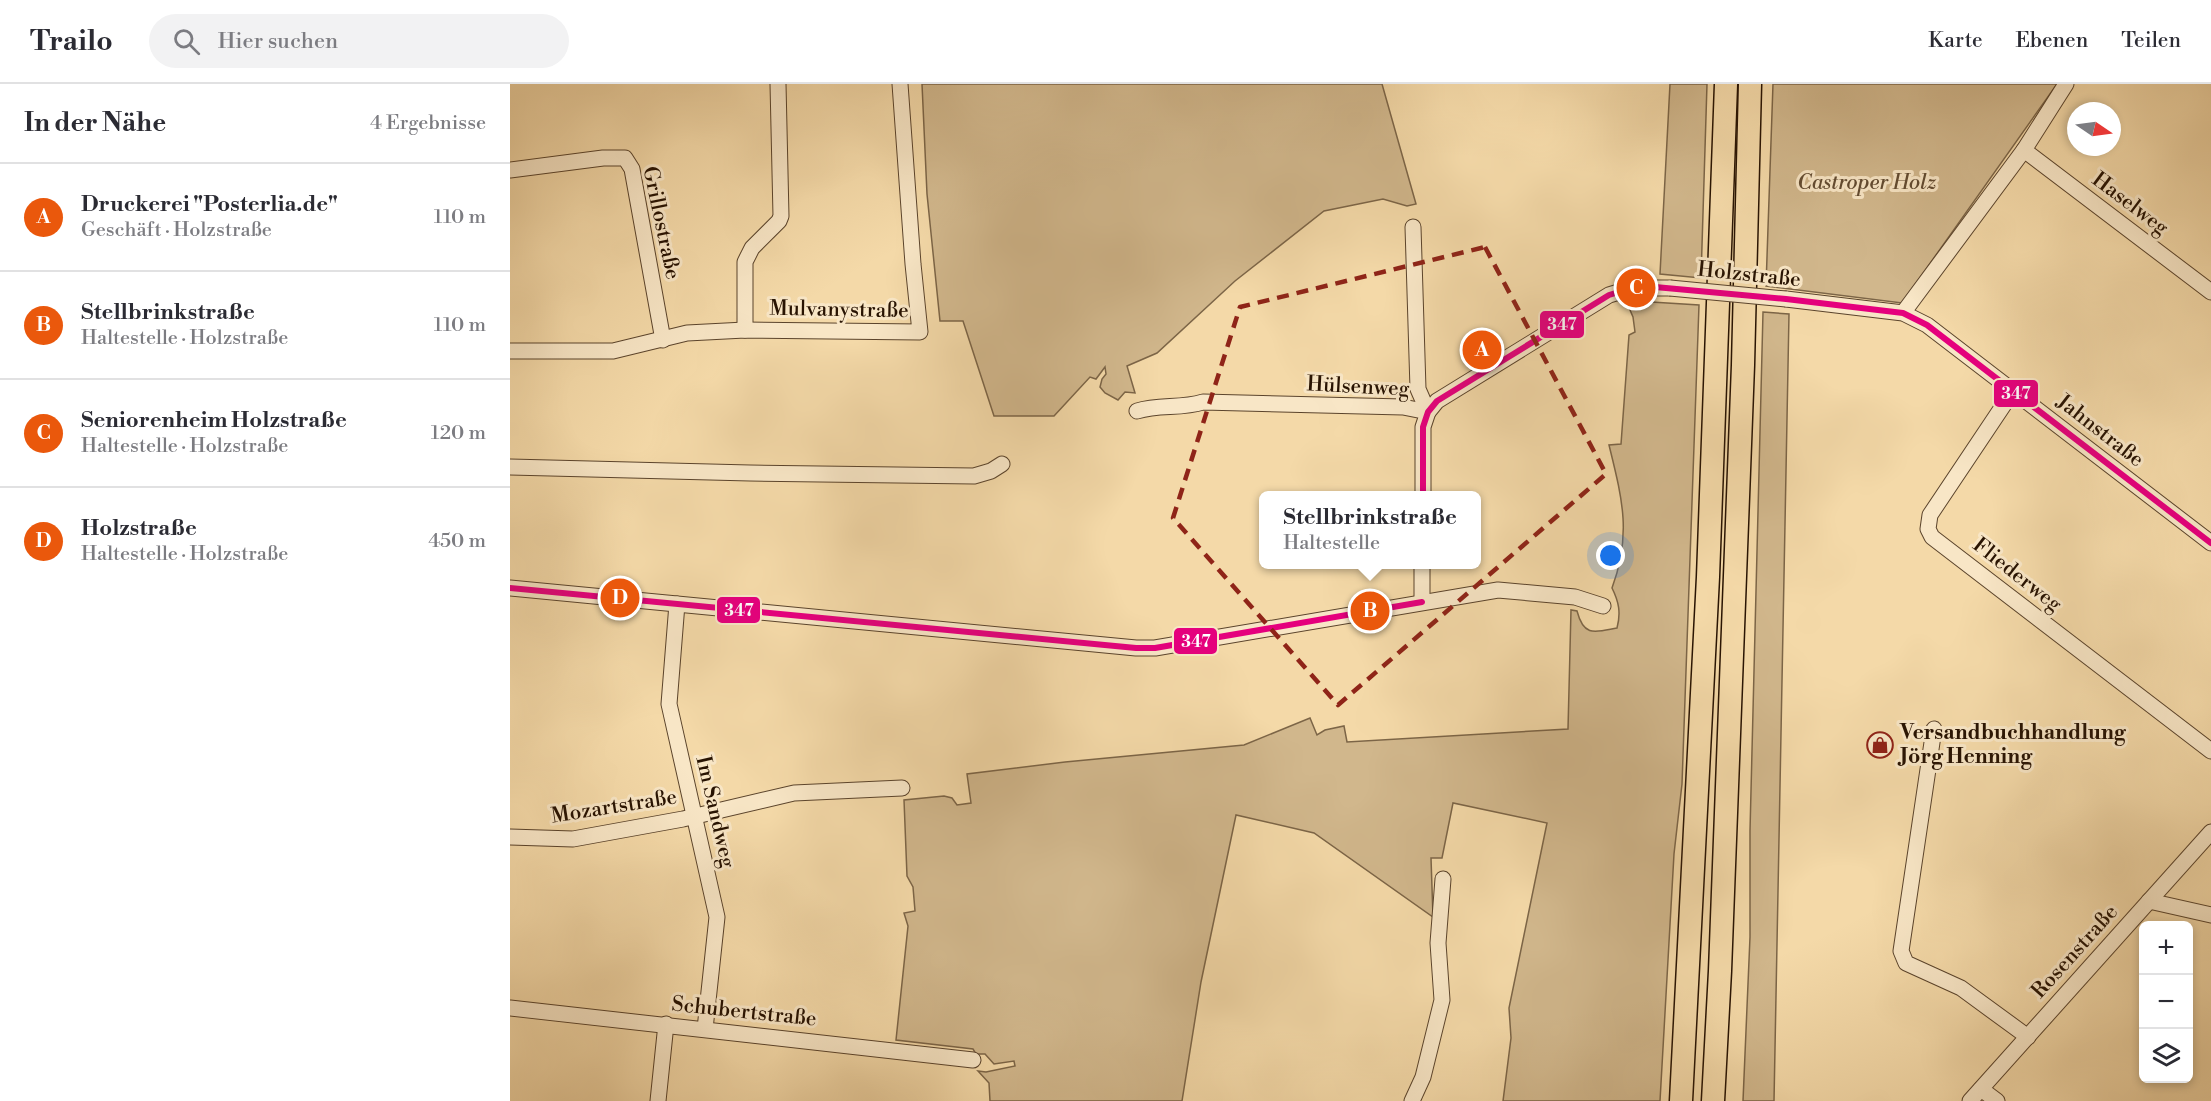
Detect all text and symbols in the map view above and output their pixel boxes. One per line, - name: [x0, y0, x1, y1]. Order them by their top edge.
- search box: [149, 14, 569, 68]
- text: Trailo: [30, 24, 113, 59]
- icon: search: [170, 25, 203, 58]
- text: Hier suchen: [218, 28, 338, 55]
- text: Karte: [1928, 28, 1983, 54]
- text: Ebenen: [2016, 28, 2088, 54]
- text: Teilen: [2121, 28, 2181, 54]
- north arrow: [2067, 102, 2121, 156]
- text: In der Nähe: [24, 107, 166, 139]
- text: 4 Ergebnisse: [370, 111, 486, 136]
- street label: Grillostraße: [636, 164, 686, 282]
- street label: Haselweg: [2087, 167, 2174, 241]
- park label: Castroper Holz: [1797, 170, 1937, 196]
- text: Druckerei "Posterlia.de": [81, 191, 338, 218]
- text: A: [36, 205, 51, 230]
- text: 110 m: [434, 205, 486, 230]
- text: Geschäft · Holzstraße: [81, 218, 272, 243]
- street label: Holzstraße: [1696, 257, 1802, 293]
- pin: C: [1616, 266, 1656, 310]
- street label: Mulvanystraße: [769, 296, 909, 324]
- text: Stellbrinkstraße: [81, 299, 255, 326]
- line badge: 347: [1539, 310, 1585, 339]
- text: B: [36, 313, 51, 338]
- text: 110 m: [434, 313, 486, 338]
- text: 347: [1547, 315, 1577, 335]
- text: Haltestelle · Holzstraße: [81, 326, 288, 351]
- pin: A: [1462, 328, 1502, 372]
- street label: Hülsenweg: [1306, 371, 1410, 403]
- line badge: 347: [1993, 379, 2039, 408]
- text: 347: [2001, 384, 2031, 404]
- street label: Jahnstraße: [2050, 388, 2149, 473]
- text: Seniorenheim Holzstraße: [81, 407, 347, 434]
- text: C: [36, 421, 51, 446]
- text: 120 m: [431, 421, 486, 446]
- text: Haltestelle · Holzstraße: [81, 434, 288, 459]
- popup: [1259, 491, 1481, 569]
- text: Stellbrinkstraße: [1283, 504, 1457, 531]
- text: Holzstraße: [81, 515, 197, 542]
- text: D: [36, 529, 51, 554]
- text: 450 m: [428, 529, 486, 554]
- text: Haltestelle: [1283, 531, 1380, 556]
- street label: Fliederweg: [1967, 532, 2067, 618]
- your location: [1596, 541, 1625, 570]
- text: Haltestelle · Holzstraße: [81, 542, 288, 567]
- pin: D: [600, 576, 640, 620]
- pin: B: [1350, 588, 1390, 634]
- line badge: 347: [716, 596, 761, 624]
- text: 347: [724, 601, 754, 621]
- line badge: 347: [1173, 627, 1218, 655]
- text: 347: [1181, 632, 1211, 652]
- place label: Versandbuchhandlung Jörg Henning: [1897, 720, 2127, 770]
- shop icon: Versandbuchhandlung Jörg Henning: [1865, 730, 1895, 760]
- street label: Im Sandweg: [690, 754, 740, 871]
- street label: Mozartstraße: [549, 784, 679, 830]
- street label: Rosenstraße: [2026, 900, 2124, 1004]
- map controls: [2139, 921, 2193, 1083]
- button: +: [2139, 921, 2193, 975]
- button: −: [2139, 975, 2193, 1029]
- street label: Schubertstraße: [670, 991, 818, 1033]
- button: layers: [2139, 1029, 2193, 1083]

